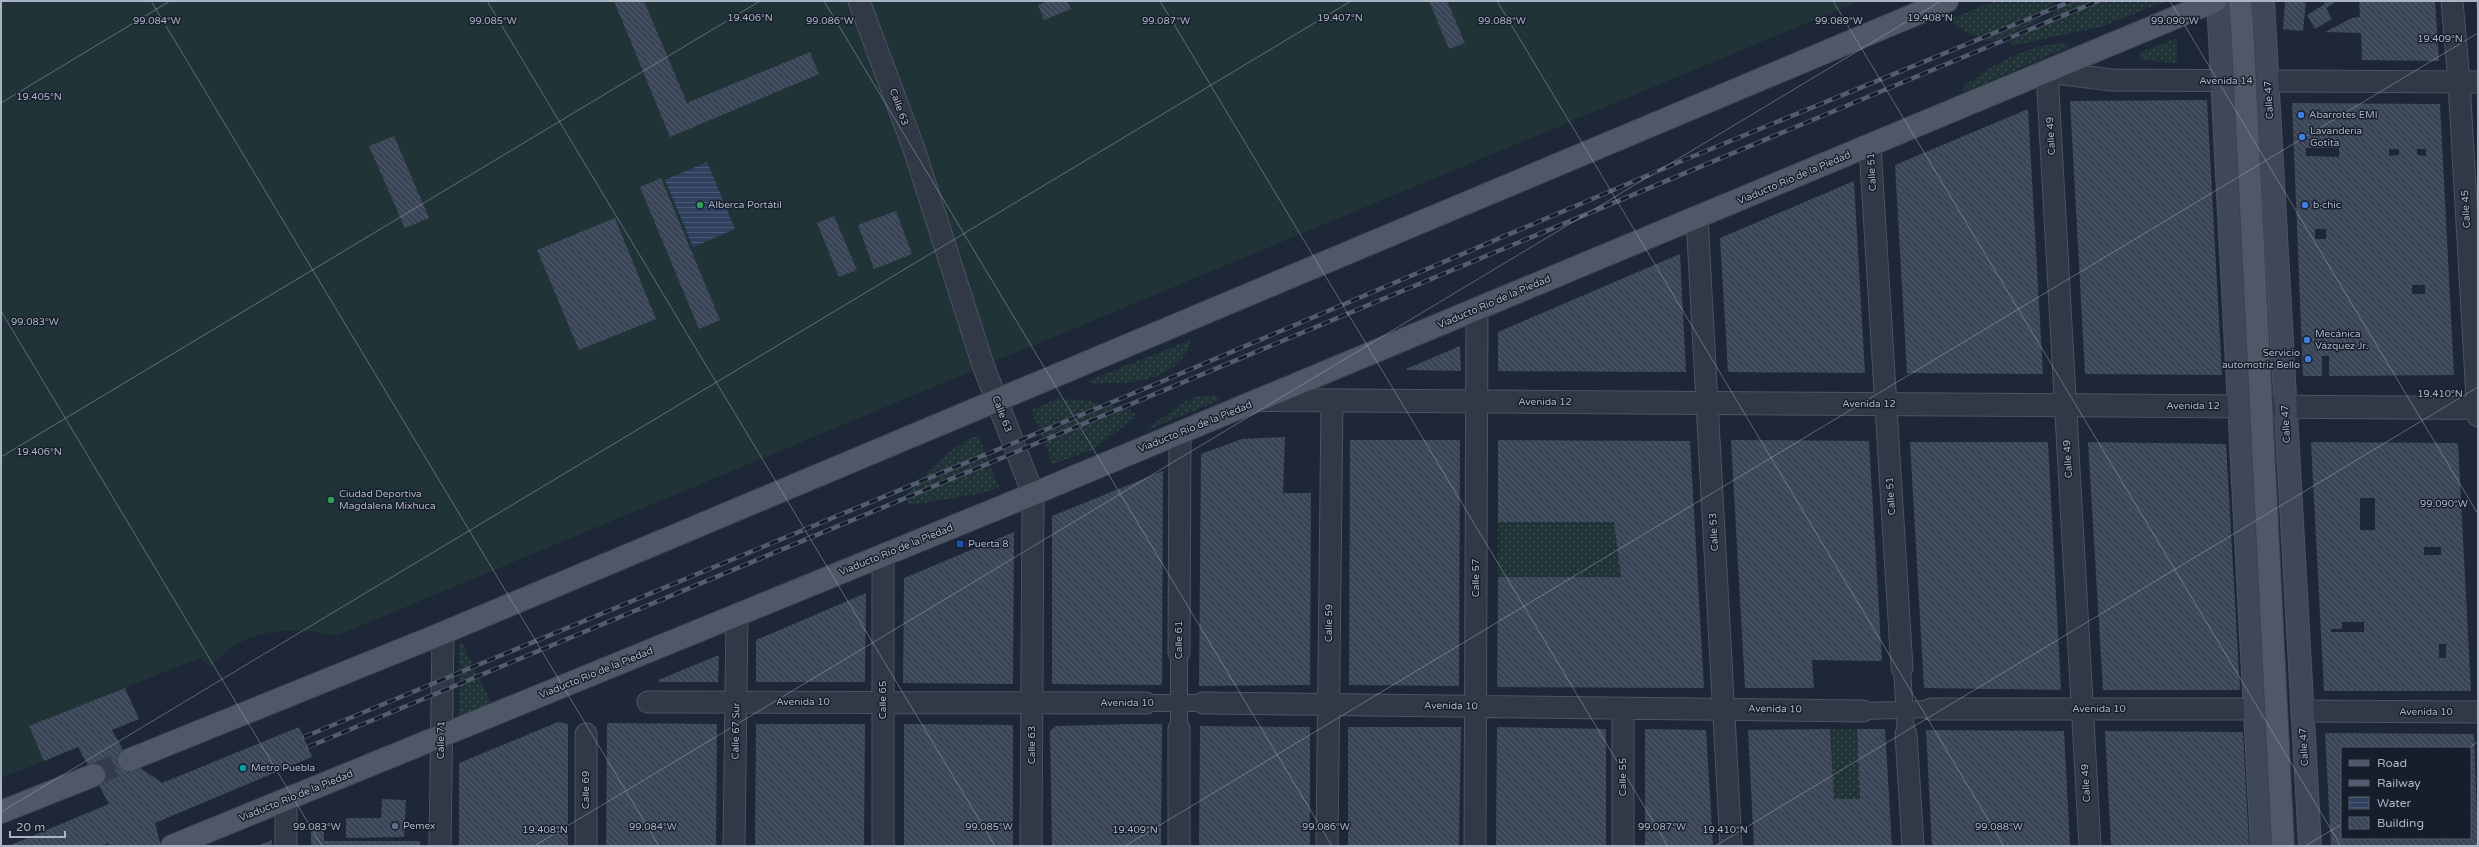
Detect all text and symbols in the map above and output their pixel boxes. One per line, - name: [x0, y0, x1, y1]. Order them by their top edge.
- text: 19.406°N: [727, 12, 773, 24]
- text: 19.407°N: [1317, 12, 1363, 24]
- text: 19.408°N: [1907, 12, 1953, 24]
- text: 99.084°W: [133, 15, 181, 27]
- text: 99.085°W: [469, 15, 517, 27]
- text: 99.086°W: [806, 15, 854, 27]
- text: 99.087°W: [1142, 15, 1190, 27]
- text: 99.088°W: [1478, 15, 1526, 27]
- text: 99.089°W: [1815, 15, 1863, 27]
- text: 99.090°W: [2151, 15, 2199, 27]
- text: 19.409°N: [2417, 33, 2463, 45]
- street label: Avenida 14: [2199, 75, 2253, 87]
- street label: Calle 47: [2262, 81, 2276, 119]
- street label: Calle 63: [887, 87, 911, 127]
- text: 19.405°N: [16, 91, 62, 103]
- place label: Abarrotes EMI: [2309, 109, 2378, 121]
- marker: Abarrotes EMI: [2296, 110, 2306, 120]
- street label: Calle 49: [2044, 117, 2058, 155]
- place label: Lavandería Gotita: [2310, 125, 2362, 149]
- marker: Lavandería Gotita: [2297, 132, 2307, 142]
- street label: Viaducto Río de la Piedad: [1736, 149, 1852, 207]
- street label: Calle 51: [1865, 153, 1879, 191]
- street label: Calle 45: [2459, 190, 2473, 228]
- place label: Alberca Portátil: [708, 199, 782, 211]
- place label: b·chic: [2313, 199, 2341, 211]
- marker: Alberca Portátil: [695, 200, 705, 210]
- marker: b·chic: [2300, 200, 2310, 210]
- street label: Viaducto Río de la Piedad: [1436, 273, 1552, 331]
- text: 99.083°W: [11, 316, 59, 328]
- place label: Mecánica Vázquez Jr.: [2315, 328, 2368, 352]
- marker: Mecánica Vázquez Jr.: [2302, 335, 2312, 345]
- place label: Servicio automotriz Bello: [2222, 347, 2300, 371]
- marker: Servicio automotriz Bello: [2303, 354, 2313, 364]
- text: 19.410°N: [2417, 388, 2463, 400]
- street label: Calle 63: [990, 394, 1014, 434]
- street label: Avenida 12: [1518, 396, 1572, 408]
- street label: Avenida 12: [1842, 398, 1896, 410]
- street label: Viaducto Río de la Piedad: [1136, 399, 1254, 455]
- street label: Avenida 12: [2166, 400, 2220, 412]
- street label: Calle 47: [2279, 405, 2293, 443]
- street label: Calle 49: [2061, 440, 2075, 478]
- text: 19.406°N: [16, 446, 62, 458]
- street label: Calle 51: [1884, 476, 1898, 516]
- place label: Ciudad Deportiva Magdalena Mixhuca: [339, 488, 436, 512]
- marker: Ciudad Deportiva Magdalena Mixhuca: [326, 495, 336, 505]
- text: 99.090°W: [2420, 498, 2468, 510]
- street label: Calle 53: [1707, 513, 1721, 551]
- street label: Viaducto Río de la Piedad: [837, 522, 955, 578]
- place label: Puerta 8: [968, 538, 1009, 550]
- marker: Puerta 8: [955, 539, 965, 549]
- street label: Calle 57: [1470, 559, 1482, 597]
- street label: Calle 59: [1323, 604, 1335, 642]
- street label: Calle 61: [1173, 621, 1185, 659]
- street label: Viaducto Río de la Piedad: [537, 645, 655, 701]
- street label: Calle 65: [877, 681, 889, 719]
- street label: Avenida 10: [776, 696, 830, 708]
- street label: Avenida 10: [1100, 697, 1154, 709]
- street label: Avenida 10: [1424, 700, 1478, 712]
- street label: Calle 67 Sur: [730, 702, 742, 760]
- street label: Avenida 10: [1748, 703, 1802, 715]
- street label: Avenida 10: [2072, 703, 2126, 715]
- street label: Avenida 10: [2399, 706, 2453, 718]
- street label: Calle 71: [435, 721, 447, 759]
- street label: Calle 63: [1026, 726, 1038, 764]
- street label: Calle 47: [2297, 728, 2311, 766]
- legend: [2341, 747, 2471, 839]
- text: Road: [2377, 756, 2407, 770]
- street label: Calle 55: [1617, 758, 1629, 796]
- place label: Metro Puebla: [251, 762, 315, 774]
- marker: Metro Puebla: [238, 763, 248, 773]
- street label: Calle 49: [2079, 764, 2093, 802]
- street label: Viaducto Río de la Piedad: [237, 768, 355, 824]
- street label: Calle 69: [580, 771, 592, 809]
- text: Railway: [2377, 776, 2421, 790]
- text: Water: [2377, 796, 2412, 810]
- scale bar: [10, 813, 65, 839]
- text: Building: [2377, 816, 2424, 830]
- text: 20 m: [16, 820, 45, 834]
- place label: Pemex: [403, 820, 435, 832]
- text: 99.083°W: [293, 821, 341, 833]
- marker: Pemex: [390, 821, 400, 831]
- text: 99.084°W: [629, 821, 677, 833]
- text: 99.085°W: [965, 821, 1013, 833]
- text: 99.086°W: [1302, 821, 1350, 833]
- text: 99.087°W: [1638, 821, 1686, 833]
- text: 99.088°W: [1975, 821, 2023, 833]
- text: 19.408°N: [522, 824, 568, 836]
- text: 19.409°N: [1112, 824, 1158, 836]
- text: 19.410°N: [1702, 824, 1748, 836]

